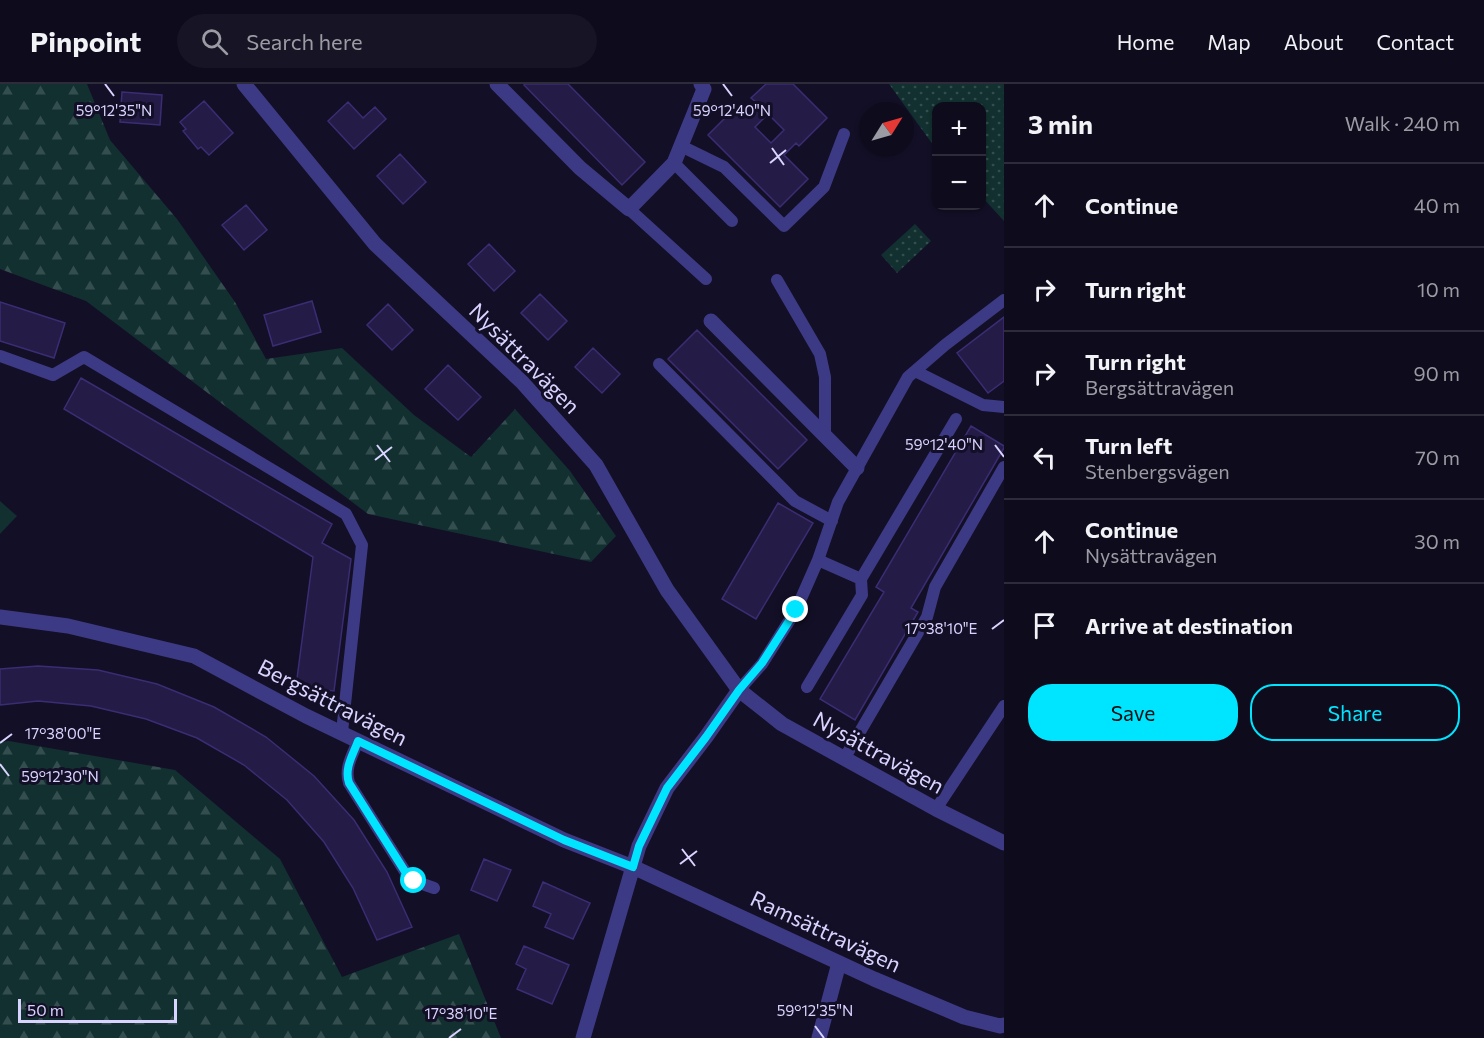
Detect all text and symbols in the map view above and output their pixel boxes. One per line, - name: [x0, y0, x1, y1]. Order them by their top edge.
- search box: [177, 14, 597, 68]
- text: Pinpoint: [30, 24, 141, 58]
- icon: search: [198, 25, 231, 58]
- text: Search here: [246, 28, 363, 55]
- text: Home: [1117, 29, 1174, 54]
- text: Map: [1207, 29, 1251, 54]
- text: About: [1284, 29, 1343, 54]
- text: Contact: [1376, 29, 1454, 54]
- text: 59°12'35"N: [76, 101, 152, 119]
- text: 59°12'40"N: [693, 101, 771, 119]
- north arrow: [860, 102, 914, 156]
- map controls: [932, 102, 986, 210]
- button: +: [932, 102, 986, 156]
- text: 3 min: [1028, 108, 1093, 139]
- text: Walk · 240 m: [1345, 111, 1460, 135]
- button: −: [932, 156, 986, 210]
- icon: ahead: [1028, 189, 1061, 222]
- text: Continue: [1085, 192, 1178, 219]
- text: 40 m: [1414, 193, 1460, 217]
- icon: right: [1028, 273, 1061, 306]
- text: Turn right: [1085, 276, 1186, 303]
- text: 10 m: [1417, 277, 1460, 301]
- street label: Nysättravägen: [464, 297, 586, 419]
- text: Turn right: [1085, 348, 1186, 375]
- icon: right: [1028, 357, 1061, 390]
- text: 90 m: [1414, 361, 1460, 385]
- text: Bergsättravägen: [1085, 375, 1234, 399]
- text: Turn left: [1085, 432, 1172, 459]
- text: 59°12'40"N: [905, 435, 983, 453]
- icon: left: [1028, 441, 1061, 474]
- text: 70 m: [1415, 445, 1460, 469]
- text: Stenbergsvägen: [1085, 459, 1230, 483]
- text: Continue: [1085, 516, 1178, 543]
- icon: ahead: [1028, 525, 1061, 558]
- text: 30 m: [1414, 529, 1460, 553]
- text: Nysättravägen: [1085, 543, 1217, 567]
- route end: [782, 596, 808, 622]
- icon: arrive: [1028, 609, 1061, 642]
- text: Arrive at destination: [1085, 612, 1293, 639]
- text: 17°38'10"E: [905, 619, 978, 637]
- street label: Bergsättravägen: [254, 653, 412, 751]
- button: Save: [1028, 684, 1238, 741]
- button: Share: [1250, 684, 1460, 741]
- street label: Nysättravägen: [809, 705, 949, 799]
- text: 17°38'00"E: [25, 724, 101, 742]
- text: 59°12'30"N: [21, 767, 99, 785]
- route start: [400, 867, 426, 893]
- street label: Ramsättravägen: [746, 884, 906, 978]
- scale bar: [18, 996, 177, 1024]
- text: 50 m: [27, 1000, 64, 1019]
- text: 59°12'35"N: [777, 1001, 853, 1019]
- text: 17°38'10"E: [425, 1004, 498, 1022]

